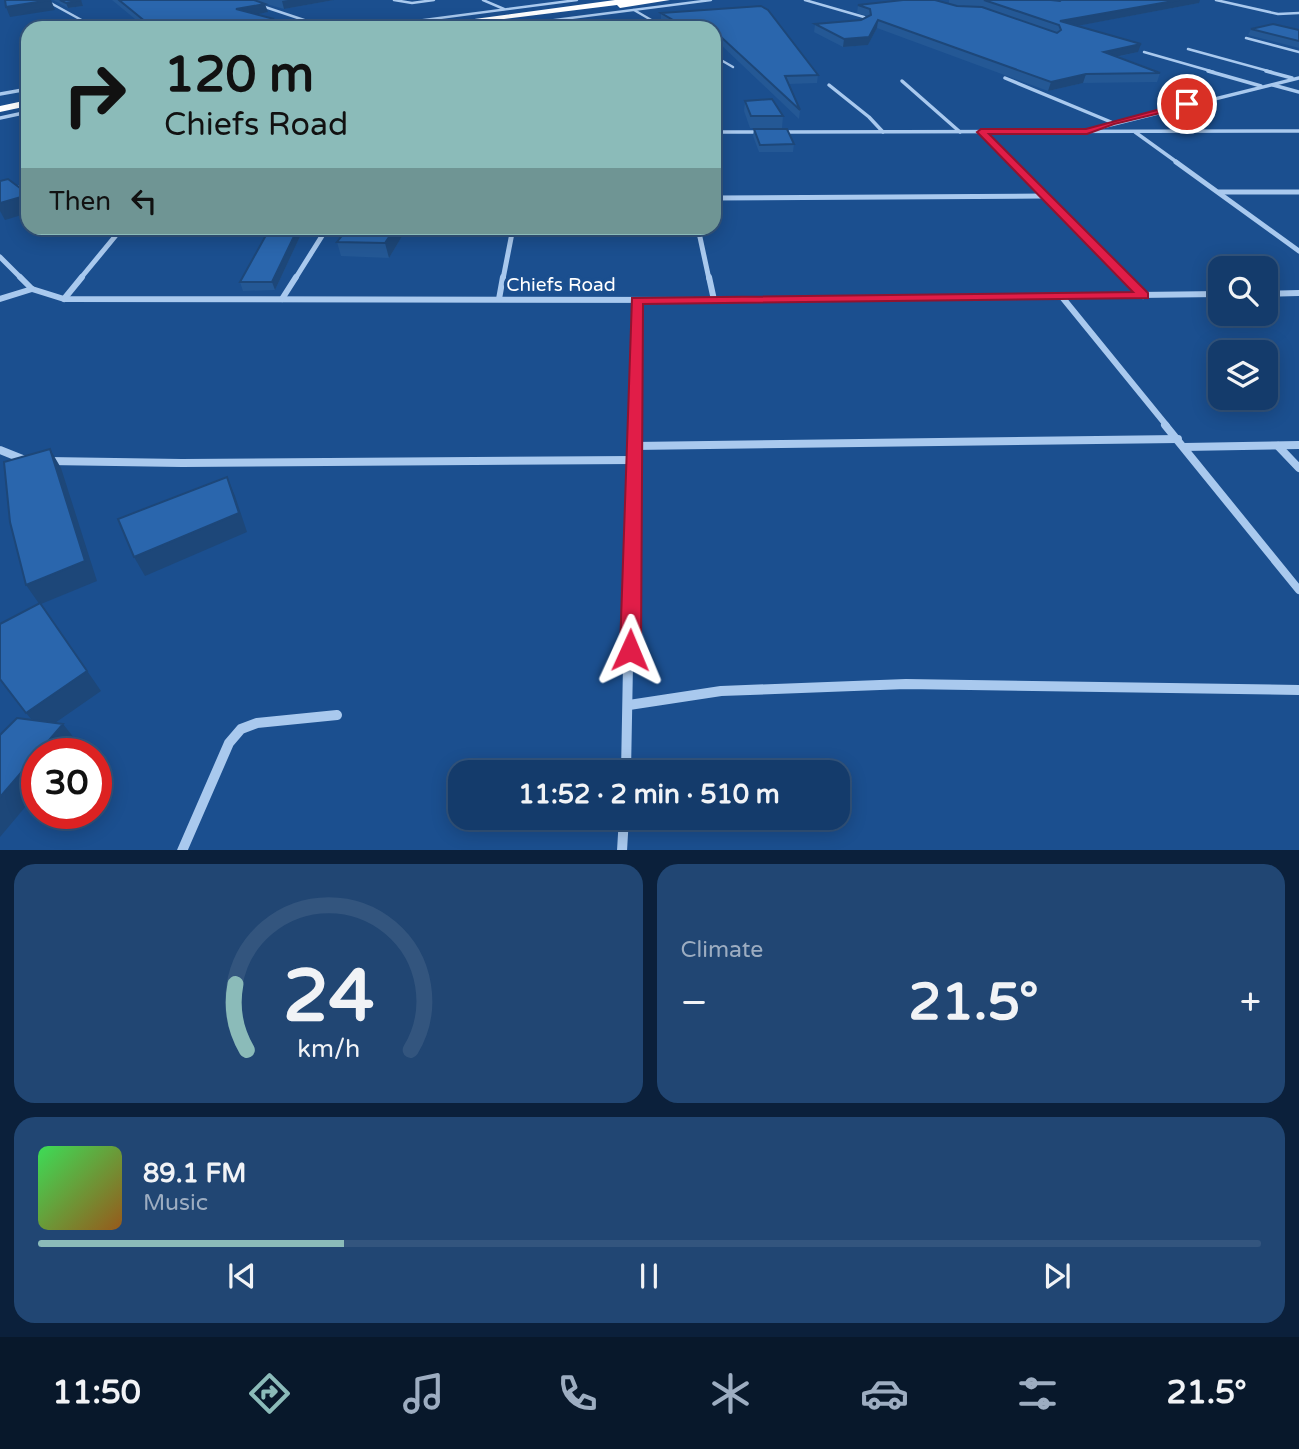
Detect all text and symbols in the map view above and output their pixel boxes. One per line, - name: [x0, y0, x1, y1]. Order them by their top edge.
- text: 120 m: [164, 46, 314, 105]
- icon: right: [49, 49, 140, 140]
- pin: [1157, 74, 1217, 134]
- icon: arrive: [1168, 85, 1206, 123]
- text: Chiefs Road: [164, 106, 348, 144]
- icon: left: [125, 182, 163, 220]
- text: Then: [49, 186, 111, 217]
- map controls: [1208, 256, 1278, 410]
- button: search: [1208, 256, 1278, 326]
- street label: Chiefs Road: [506, 274, 616, 296]
- button: layers: [1208, 340, 1278, 410]
- position arrow: [593, 613, 667, 687]
- speed limit sign: 30: [21, 738, 112, 829]
- text: 11:52 · 2 min · 510 m: [518, 779, 780, 810]
- text: Climate: [681, 936, 763, 964]
- text: 24: [283, 953, 374, 1041]
- text: 21.5°: [909, 971, 1039, 1034]
- text: −: [681, 980, 708, 1026]
- text: +: [1240, 980, 1261, 1026]
- text: km/h: [297, 1033, 360, 1063]
- text: 89.1 FM: [143, 1158, 246, 1189]
- text: Music: [143, 1189, 208, 1217]
- icon: previous: [223, 1257, 261, 1295]
- icon: pause: [630, 1257, 668, 1295]
- icon: next: [1038, 1257, 1076, 1295]
- icon: directions: [245, 1369, 294, 1418]
- icon: music: [399, 1369, 448, 1418]
- icon: phone: [553, 1369, 602, 1418]
- icon: climate: [706, 1369, 755, 1418]
- icon: car: [860, 1369, 909, 1418]
- icon: filters: [1013, 1369, 1062, 1418]
- text: 11:50: [52, 1374, 141, 1412]
- text: 21.5°: [1167, 1374, 1247, 1412]

